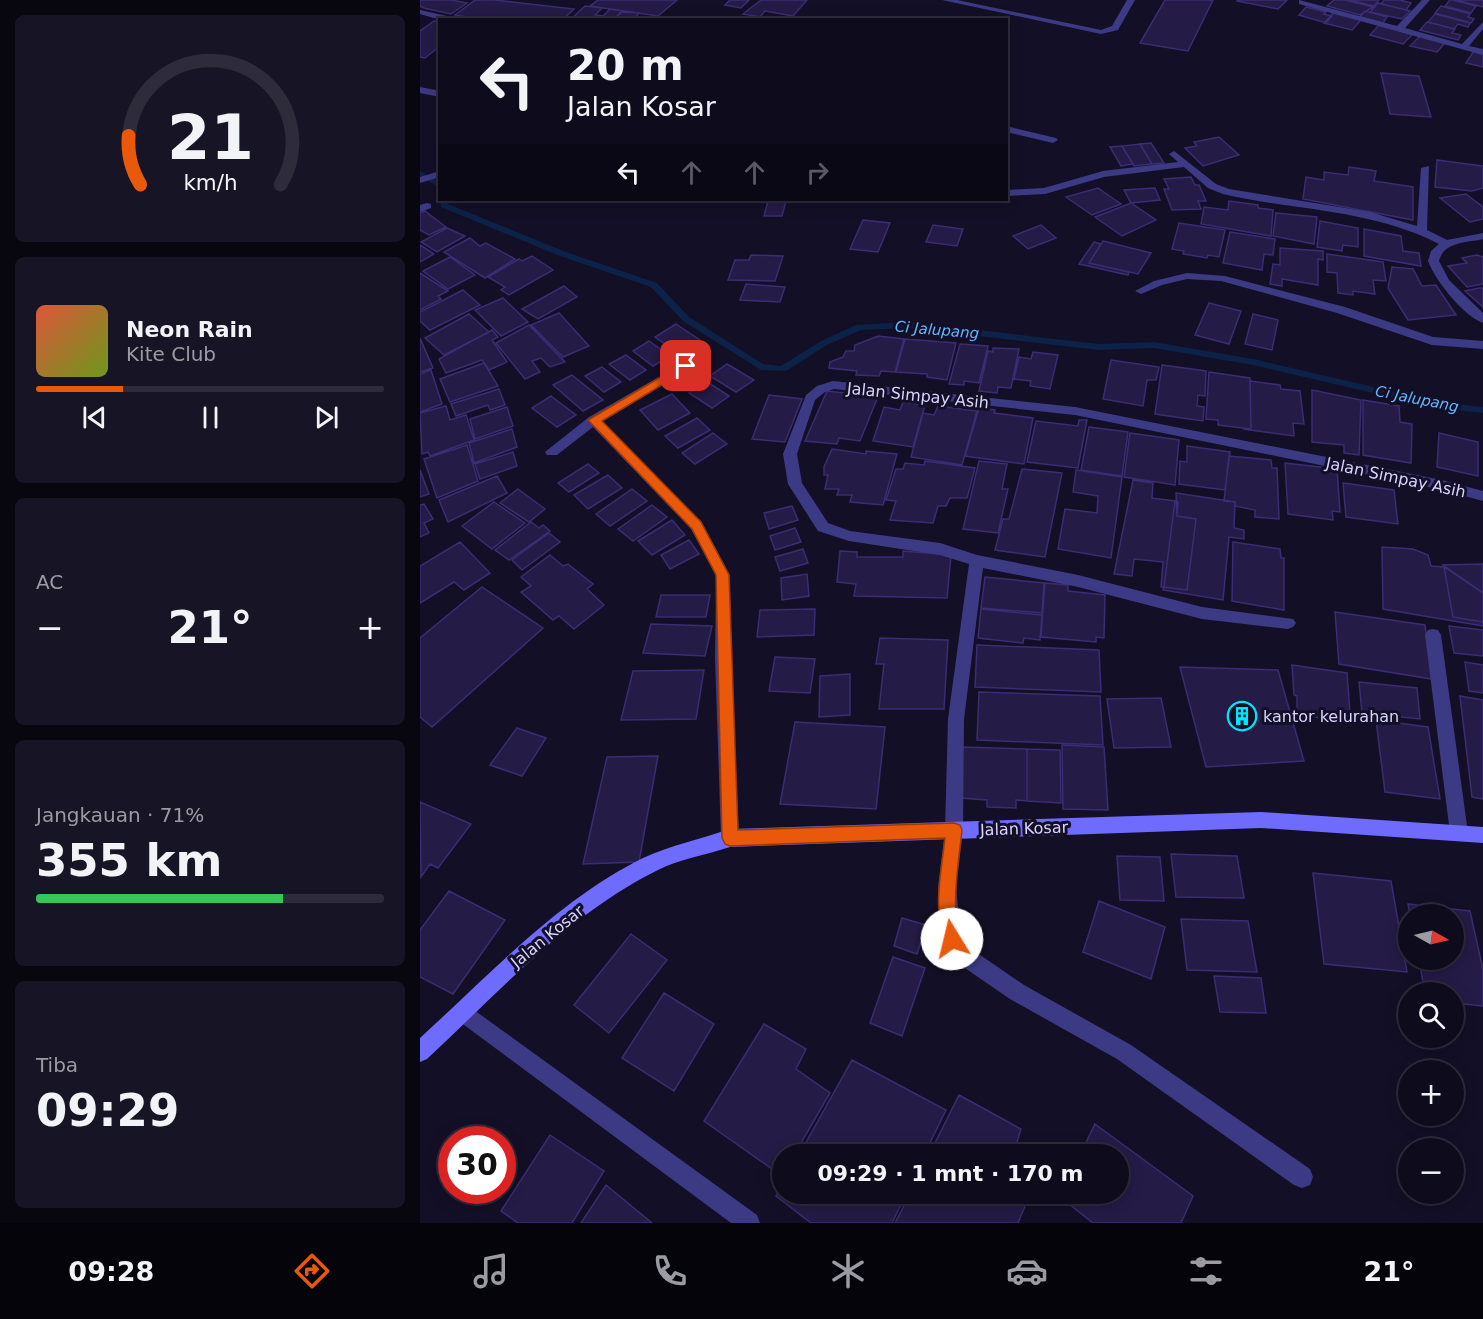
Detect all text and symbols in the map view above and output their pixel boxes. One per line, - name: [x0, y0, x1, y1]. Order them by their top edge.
- text: 20 m: [567, 41, 684, 90]
- icon: left: [468, 42, 546, 120]
- text: Jalan Kosar: [567, 91, 716, 122]
- text: 21: [167, 101, 253, 174]
- icon: left: [612, 156, 645, 189]
- icon: ahead: [675, 156, 708, 189]
- icon: ahead: [738, 156, 771, 189]
- icon: right: [801, 156, 834, 189]
- text: km/h: [183, 171, 237, 196]
- text: Neon Rain: [126, 317, 253, 342]
- water label: Ci Jalupang: [894, 317, 980, 343]
- pin: [660, 340, 711, 391]
- text: Kite Club: [126, 342, 216, 366]
- icon: arrive: [669, 349, 702, 382]
- street label: Jalan Simpay Asih: [845, 378, 990, 412]
- water label: Ci Jalupang: [1374, 382, 1460, 416]
- icon: previous: [78, 401, 111, 434]
- icon: pause: [194, 401, 227, 434]
- icon: next: [310, 401, 343, 434]
- street label: Jalan Simpay Asih: [1323, 453, 1468, 502]
- text: AC: [36, 570, 63, 594]
- text: 21°: [167, 601, 253, 654]
- text: −: [36, 608, 64, 647]
- text: +: [356, 608, 384, 647]
- building icon: kantor kelurahan: [1226, 700, 1258, 732]
- place label: kantor kelurahan: [1263, 707, 1399, 726]
- text: Jangkauan · 71%: [36, 803, 204, 827]
- street label: Jalan Kosar: [979, 817, 1069, 840]
- text: 355 km: [36, 834, 222, 887]
- street label: Jalan Kosar: [506, 901, 588, 972]
- north arrow: [1398, 904, 1464, 970]
- map controls: [1398, 904, 1464, 1204]
- position arrow: [920, 907, 984, 971]
- button: search: [1398, 982, 1464, 1048]
- text: Tiba: [36, 1053, 78, 1077]
- button: +: [1398, 1060, 1464, 1126]
- text: 09:29: [36, 1084, 179, 1137]
- speed limit sign: 30: [438, 1126, 516, 1204]
- button: −: [1398, 1138, 1464, 1204]
- text: 09:29 · 1 mnt · 170 m: [818, 1161, 1083, 1186]
- icon: directions: [291, 1250, 333, 1292]
- icon: music: [470, 1250, 512, 1292]
- icon: phone: [649, 1250, 691, 1292]
- icon: climate: [827, 1250, 869, 1292]
- icon: car: [1006, 1250, 1048, 1292]
- icon: filters: [1185, 1250, 1227, 1292]
- text: 09:28: [68, 1256, 154, 1287]
- text: 21°: [1363, 1256, 1415, 1287]

